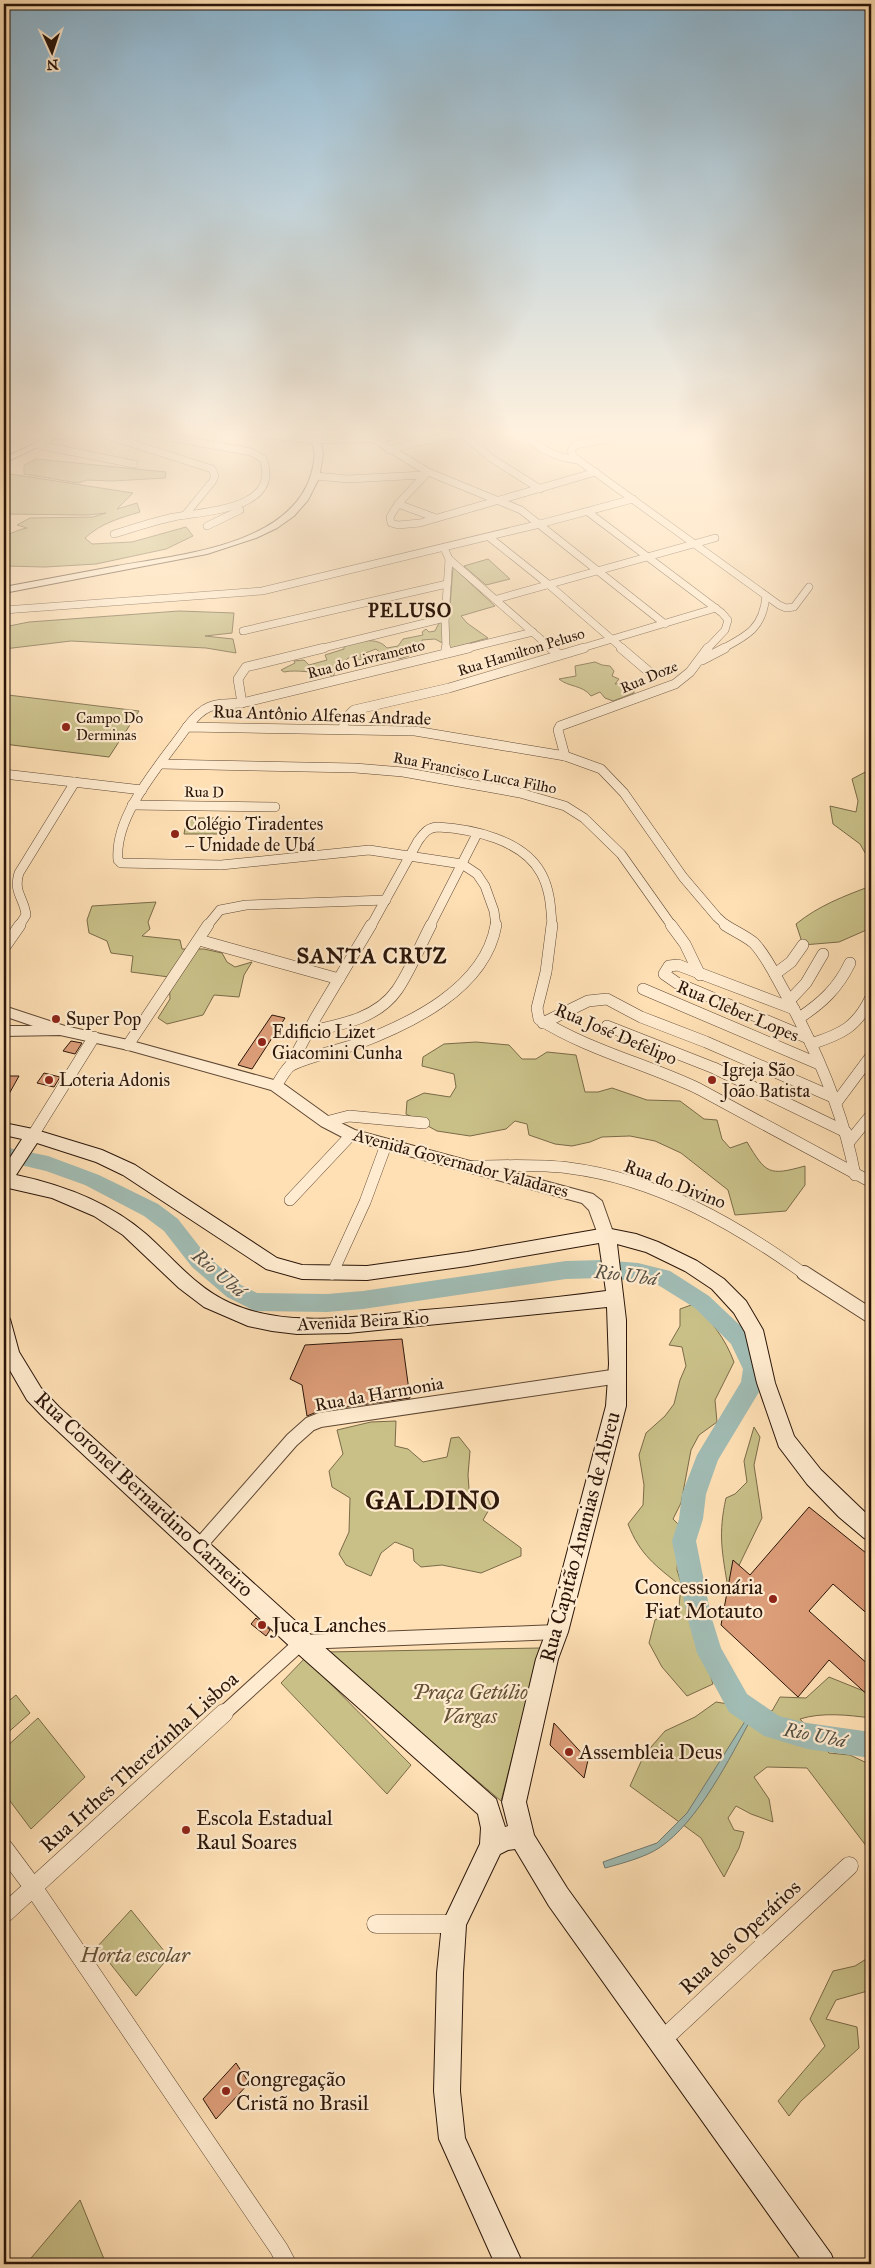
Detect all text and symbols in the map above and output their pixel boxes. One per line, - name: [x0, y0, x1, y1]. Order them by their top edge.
- north arrow: [28, 28, 78, 78]
- text: N: [46, 56, 59, 73]
- district label: PELUSO: [368, 599, 452, 622]
- street label: Rua Hamilton Peluso: [455, 624, 587, 680]
- street label: Rua do Livramento: [305, 636, 427, 682]
- street label: Rua Doze: [618, 657, 680, 697]
- street label: Rua Antônio Alfenas Andrade: [212, 700, 432, 730]
- place label: Campo Do Derminas: [76, 709, 143, 744]
- marker: Campo Do Derminas: [60, 721, 72, 733]
- street label: Rua Francisco Lucca Filho: [392, 748, 558, 798]
- street label: Rua D: [184, 783, 224, 801]
- place label: Colégio Tiradentes – Unidade de Ubá: [185, 813, 323, 856]
- marker: Colégio Tiradentes – Unidade de Ubá: [169, 828, 181, 840]
- district label: SANTA CRUZ: [296, 942, 448, 969]
- street label: Rua Cleber Lopes: [674, 975, 802, 1047]
- street label: Rua José Defelipo: [551, 998, 680, 1071]
- place label: Super Pop: [66, 1008, 141, 1030]
- marker: Super Pop: [50, 1013, 62, 1025]
- place label: Edificio Lizet Giacomini Cunha: [272, 1021, 403, 1064]
- marker: Edificio Lizet Giacomini Cunha: [256, 1036, 268, 1048]
- place label: Igreja São João Batista: [720, 1059, 811, 1103]
- place label: Loteria Adonis: [59, 1069, 170, 1091]
- marker: Loteria Adonis: [43, 1074, 55, 1086]
- marker: Igreja São João Batista: [706, 1074, 718, 1086]
- street label: Avenida Governador Valadares: [350, 1123, 571, 1202]
- street label: Rua do Divino: [621, 1155, 729, 1213]
- water label: Rio Ubá: [187, 1243, 253, 1304]
- water label: Rio Ubá: [592, 1260, 661, 1291]
- street label: Avenida Beira Rio: [296, 1307, 429, 1335]
- street label: Rua da Harmonia: [313, 1372, 446, 1416]
- street label: Rua Coronel Bernardino Carneiro: [29, 1386, 259, 1603]
- street label: Rua Capitão Ananias de Abreu: [534, 1409, 626, 1665]
- district label: GALDINO: [365, 1484, 501, 1516]
- place label: Concessionária Fiat Motauto: [634, 1574, 763, 1624]
- marker: Concessionária Fiat Motauto: [767, 1593, 779, 1605]
- place label: Juca Lanches: [270, 1612, 386, 1638]
- marker: Juca Lanches: [256, 1619, 268, 1631]
- street label: Rua Irthes Therezinha Lisboa: [34, 1666, 244, 1858]
- park label: Praça Getúlio Vargas: [412, 1679, 528, 1729]
- water label: Rio Ubá: [781, 1718, 851, 1753]
- place label: Assembleia Deus: [578, 1739, 723, 1765]
- marker: Assembleia Deus: [563, 1746, 575, 1758]
- place label: Escola Estadual Raul Soares: [196, 1805, 333, 1855]
- marker: Escola Estadual Raul Soares: [180, 1824, 192, 1836]
- street label: Rua dos Operários: [674, 1874, 806, 2000]
- park label: Horta escolar: [79, 1942, 191, 1968]
- place label: Congregação Cristã no Brasil: [236, 2066, 369, 2116]
- marker: Congregação Cristã no Brasil: [220, 2085, 232, 2097]

